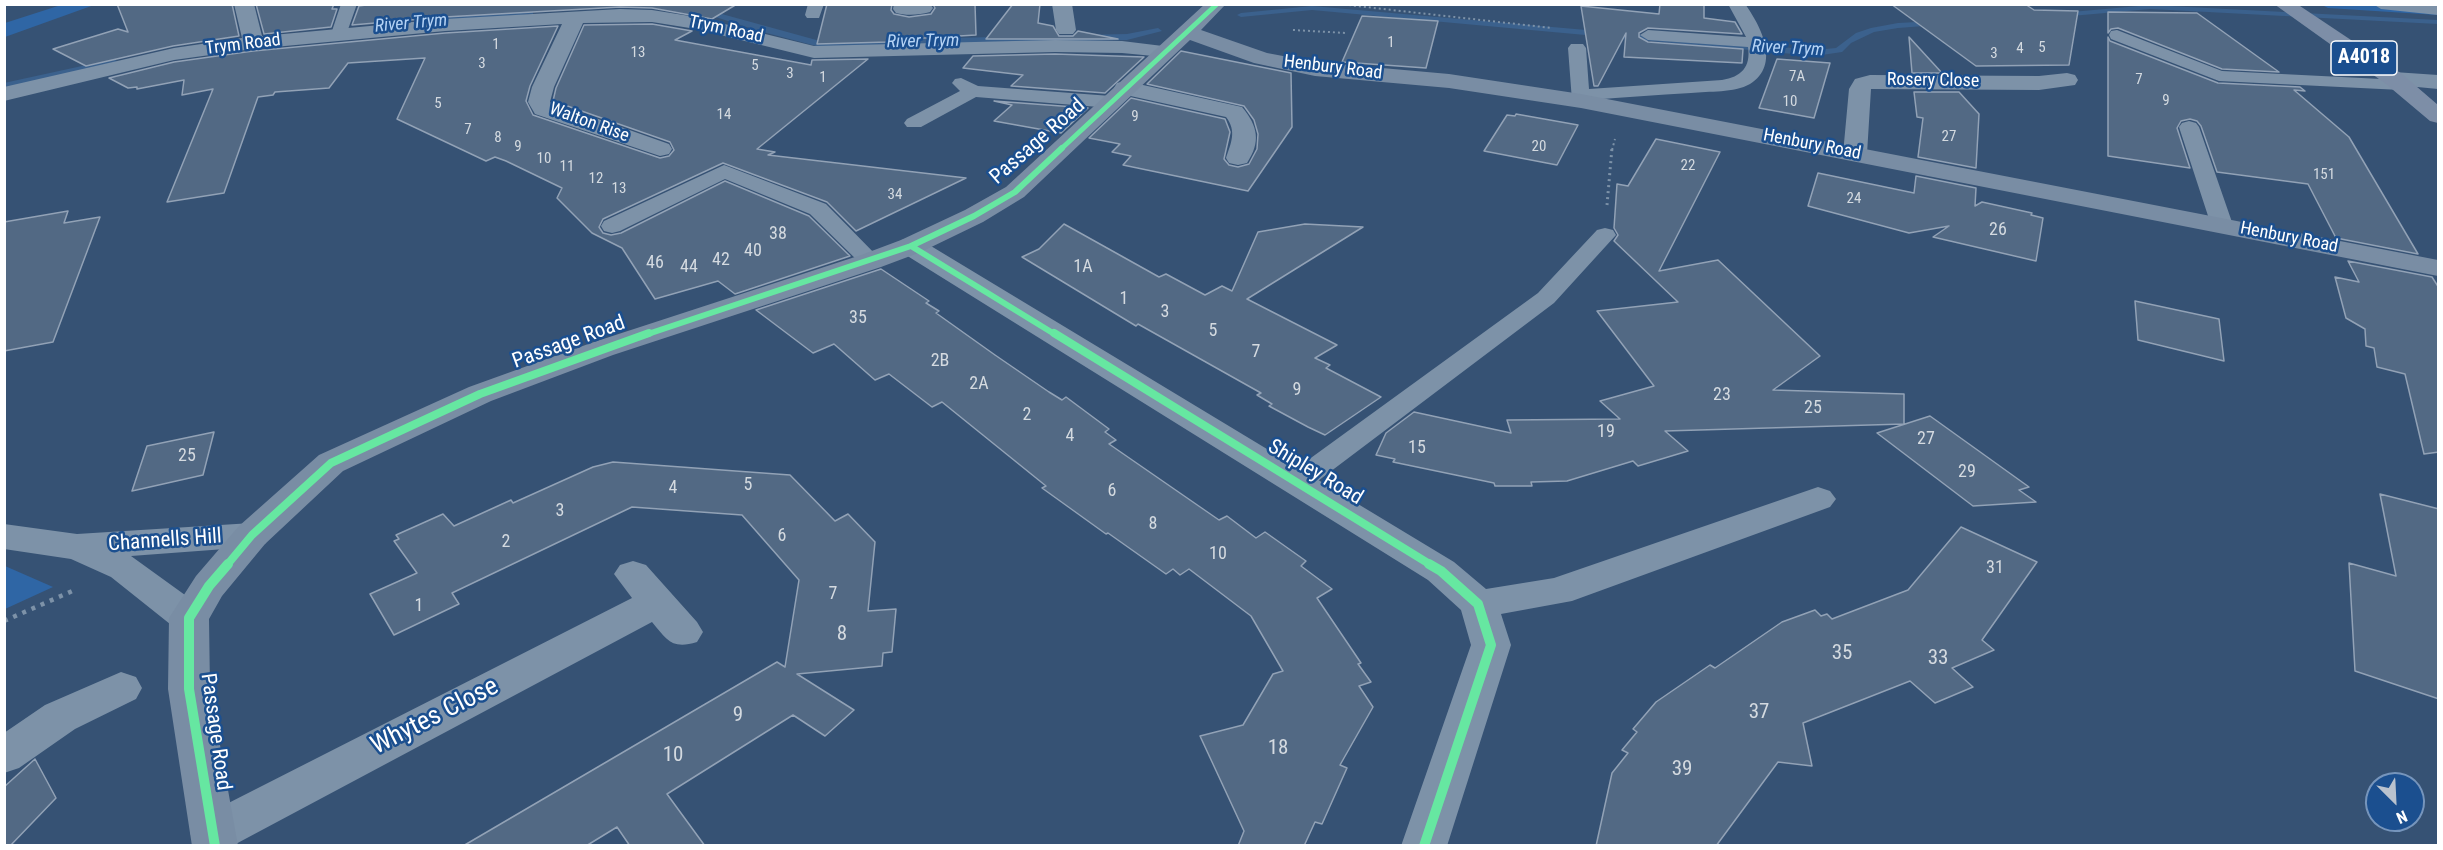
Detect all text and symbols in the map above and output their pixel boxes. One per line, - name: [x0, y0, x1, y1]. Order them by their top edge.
- water label: River Trym: [374, 10, 448, 38]
- street label: Trym Road: [687, 12, 765, 48]
- street label: Trym Road: [204, 30, 282, 60]
- water label: River Trym: [887, 31, 959, 53]
- house number: 1: [1387, 34, 1395, 52]
- house number: 1: [492, 36, 500, 54]
- water label: River Trym: [1751, 36, 1825, 62]
- house number: 5: [2038, 39, 2046, 57]
- house number: 4: [2016, 40, 2024, 58]
- road number: A4018: [2331, 41, 2397, 75]
- house number: 13: [631, 44, 645, 62]
- house number: 3: [1990, 45, 1998, 63]
- street label: Henbury Road: [1282, 51, 1384, 85]
- house number: 3: [478, 55, 486, 73]
- house number: 5: [751, 57, 759, 75]
- house number: 3: [786, 65, 794, 83]
- house number: 7A: [1789, 68, 1805, 86]
- house number: 1: [819, 69, 827, 87]
- street label: Rosery Close: [1887, 69, 1979, 93]
- house number: 7: [2135, 71, 2143, 89]
- house number: 9: [2162, 92, 2170, 110]
- house number: 10: [1783, 93, 1797, 111]
- street label: Passage Road: [985, 94, 1091, 190]
- house number: 5: [434, 95, 442, 113]
- street label: Walton Rise: [546, 99, 632, 147]
- house number: 14: [717, 106, 731, 124]
- house number: 9: [1131, 108, 1139, 126]
- house number: 7: [464, 121, 472, 139]
- street label: Henbury Road: [1761, 125, 1863, 165]
- house number: 27: [1942, 128, 1956, 146]
- house number: 8: [494, 129, 502, 147]
- house number: 9: [514, 138, 522, 156]
- house number: 20: [1532, 138, 1546, 156]
- house number: 10: [537, 150, 551, 168]
- house number: 22: [1681, 157, 1695, 175]
- house number: 11: [560, 158, 574, 176]
- house number: 151: [2313, 166, 2335, 184]
- house number: 12: [589, 170, 603, 188]
- house number: 13: [612, 180, 626, 198]
- house number: 34: [888, 186, 902, 204]
- house number: 24: [1847, 190, 1861, 208]
- street label: Henbury Road: [2238, 218, 2340, 258]
- house number: 26: [1989, 219, 2007, 241]
- house number: 38: [769, 223, 787, 245]
- house number: 40: [744, 240, 762, 262]
- house number: 42: [712, 249, 730, 271]
- house number: 46: [646, 252, 664, 274]
- house number: 44: [680, 256, 698, 278]
- house number: 1A: [1073, 256, 1093, 278]
- house number: 1: [1120, 288, 1128, 310]
- house number: 3: [1161, 301, 1169, 323]
- house number: 35: [849, 307, 867, 329]
- street label: Passage Road: [509, 311, 629, 375]
- house number: 5: [1209, 320, 1217, 342]
- house number: 7: [1252, 341, 1260, 363]
- house number: 2B: [931, 350, 949, 372]
- house number: 2A: [969, 373, 989, 395]
- house number: 9: [1293, 379, 1301, 401]
- house number: 23: [1713, 384, 1731, 406]
- house number: 25: [1804, 397, 1822, 419]
- house number: 2: [1023, 404, 1031, 426]
- house number: 19: [1597, 421, 1615, 443]
- house number: 4: [1066, 425, 1074, 447]
- house number: 27: [1917, 428, 1935, 450]
- street label: Shipley Road: [1263, 435, 1367, 511]
- house number: 15: [1408, 437, 1426, 459]
- house number: 25: [178, 445, 196, 467]
- house number: 29: [1958, 461, 1976, 483]
- house number: 5: [744, 474, 752, 496]
- house number: 4: [669, 477, 677, 499]
- house number: 6: [1108, 480, 1116, 502]
- house number: 3: [556, 500, 564, 522]
- house number: 8: [1149, 513, 1157, 535]
- street label: Channells Hill: [107, 524, 223, 558]
- house number: 6: [778, 525, 786, 547]
- house number: 2: [502, 531, 510, 553]
- house number: 10: [1209, 543, 1227, 565]
- house number: 31: [1986, 557, 2004, 579]
- house number: 7: [829, 583, 837, 605]
- house number: 1: [415, 595, 423, 617]
- house number: 8: [837, 622, 847, 648]
- house number: 35: [1832, 641, 1852, 667]
- house number: 33: [1928, 646, 1948, 672]
- street label: Passage Road: [194, 672, 236, 792]
- street label: Whytes Close: [366, 672, 504, 762]
- house number: 37: [1749, 700, 1769, 726]
- house number: 9: [733, 703, 743, 729]
- house number: 18: [1268, 736, 1288, 762]
- house number: 10: [663, 743, 683, 769]
- house number: 39: [1672, 757, 1692, 783]
- north arrow: [2365, 772, 2425, 832]
- text: N: [2393, 806, 2410, 828]

